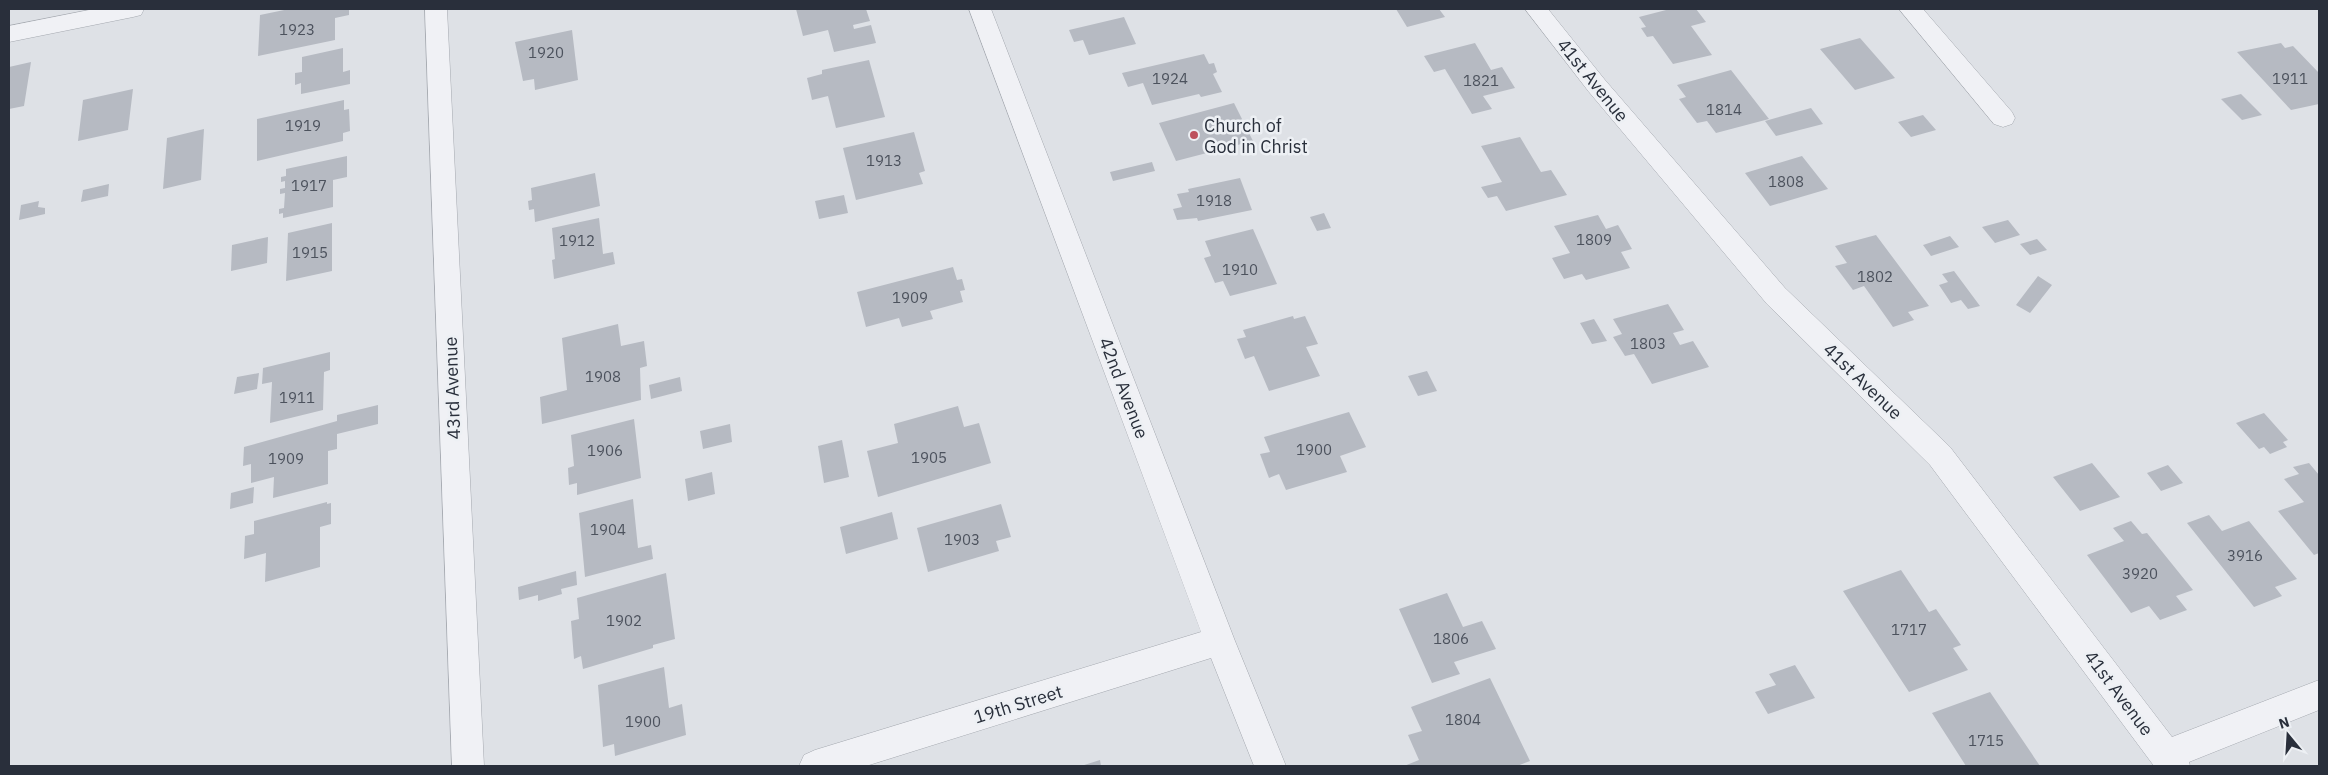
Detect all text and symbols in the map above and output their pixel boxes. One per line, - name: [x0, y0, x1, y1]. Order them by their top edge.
- house number: 1923: [279, 20, 315, 39]
- street label: 41st Avenue: [1552, 34, 1634, 127]
- house number: 1920: [528, 43, 564, 62]
- house number: 1924: [1152, 69, 1188, 88]
- house number: 1911: [2272, 69, 2308, 88]
- house number: 1821: [1463, 71, 1499, 90]
- house number: 1814: [1706, 100, 1742, 119]
- place label: Church of God in Christ: [1204, 114, 1308, 158]
- house number: 1919: [285, 116, 321, 135]
- marker: Church of God in Christ: [1188, 129, 1200, 141]
- house number: 1913: [866, 151, 902, 170]
- house number: 1808: [1768, 172, 1804, 191]
- house number: 1917: [291, 176, 327, 195]
- house number: 1918: [1196, 191, 1232, 210]
- house number: 1809: [1576, 230, 1612, 249]
- house number: 1912: [559, 231, 595, 250]
- house number: 1915: [292, 243, 328, 262]
- house number: 1910: [1222, 260, 1258, 279]
- house number: 1802: [1857, 267, 1893, 286]
- house number: 1909: [892, 288, 928, 307]
- street label: 42nd Avenue: [1094, 334, 1154, 442]
- house number: 1803: [1630, 334, 1666, 353]
- street label: 43rd Avenue: [439, 336, 465, 440]
- street label: 41st Avenue: [1819, 338, 1907, 424]
- house number: 1908: [585, 367, 621, 386]
- house number: 1911: [279, 388, 315, 407]
- house number: 1900: [1296, 440, 1332, 459]
- house number: 1906: [587, 441, 623, 460]
- house number: 1905: [911, 448, 947, 467]
- house number: 1909: [268, 449, 304, 468]
- house number: 1904: [590, 520, 626, 539]
- house number: 1903: [944, 530, 980, 549]
- house number: 3916: [2227, 546, 2263, 565]
- house number: 3920: [2122, 564, 2158, 583]
- house number: 1902: [606, 611, 642, 630]
- house number: 1717: [1891, 620, 1927, 639]
- house number: 1806: [1433, 629, 1469, 648]
- street label: 41st Avenue: [2079, 646, 2159, 740]
- street label: 19th Street: [971, 680, 1065, 728]
- house number: 1804: [1445, 710, 1481, 729]
- north arrow: [2263, 710, 2313, 760]
- house number: 1900: [625, 712, 661, 731]
- text: N: [2276, 713, 2292, 733]
- house number: 1715: [1968, 731, 2004, 750]

